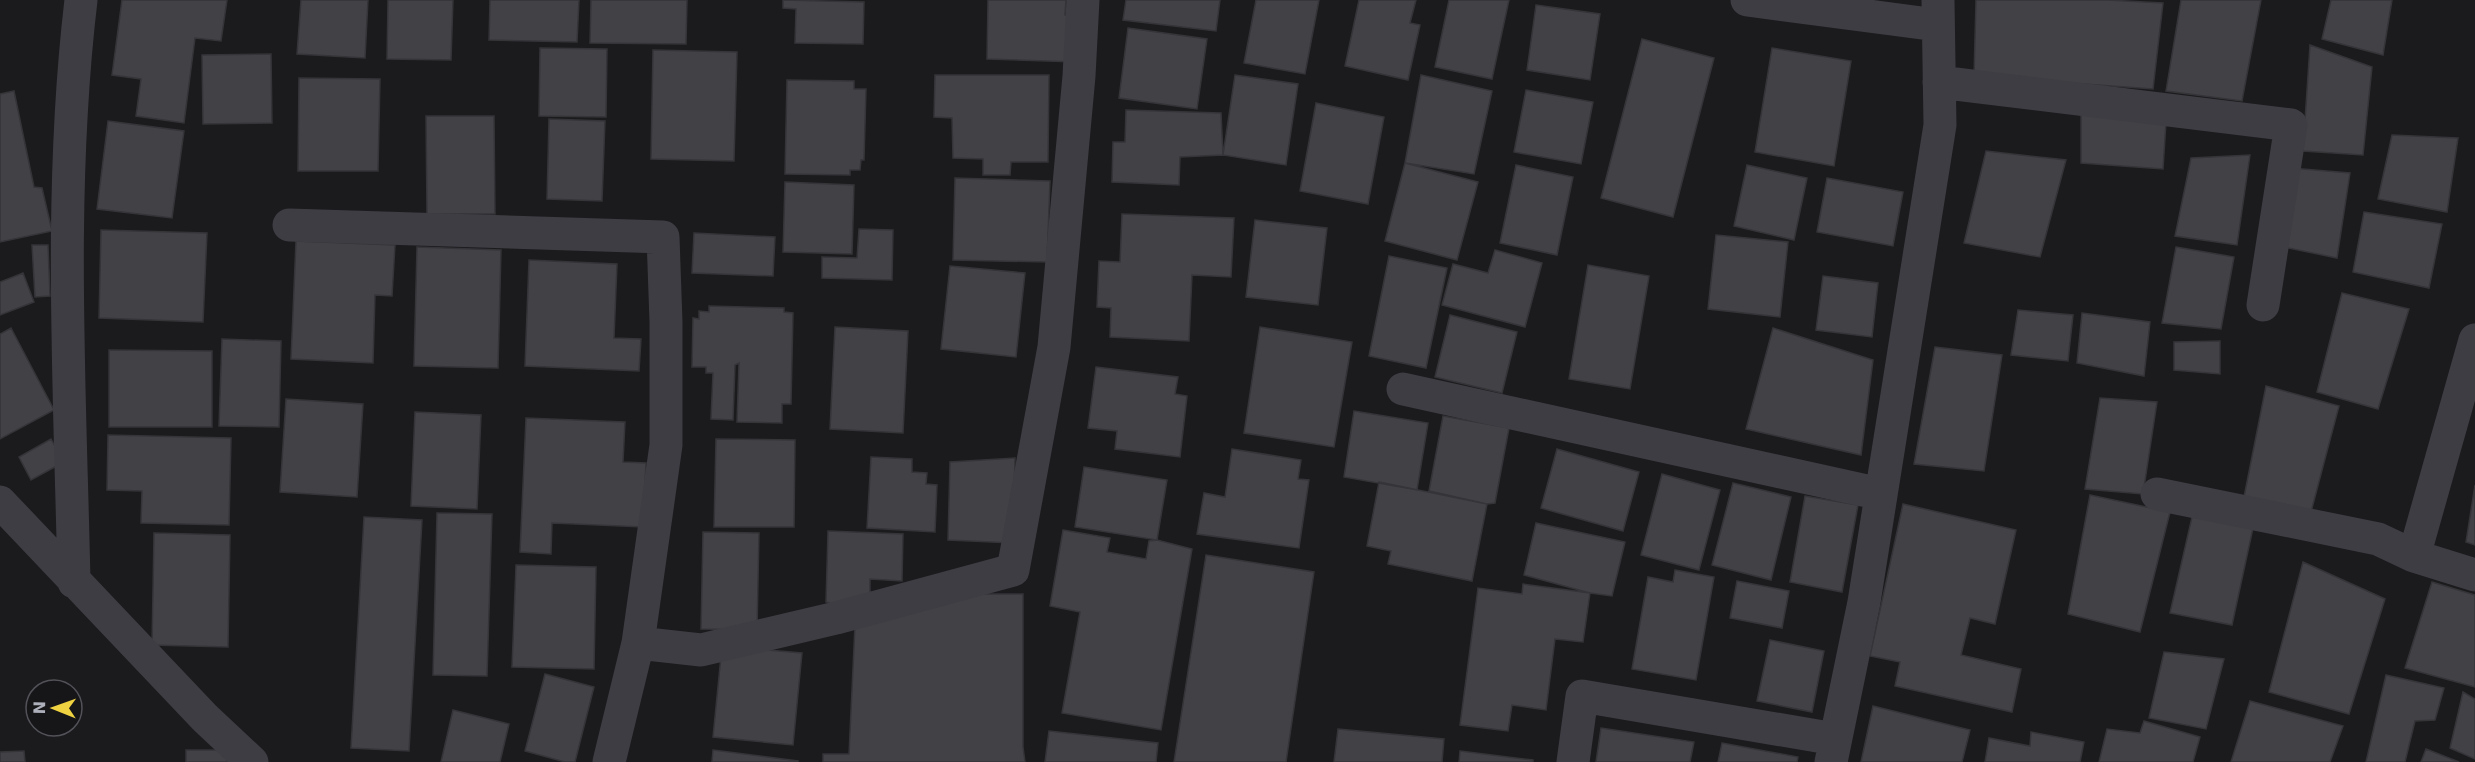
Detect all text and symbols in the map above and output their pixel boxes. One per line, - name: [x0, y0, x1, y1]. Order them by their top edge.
- north arrow: [24, 678, 84, 738]
- text: N: [30, 701, 49, 715]

